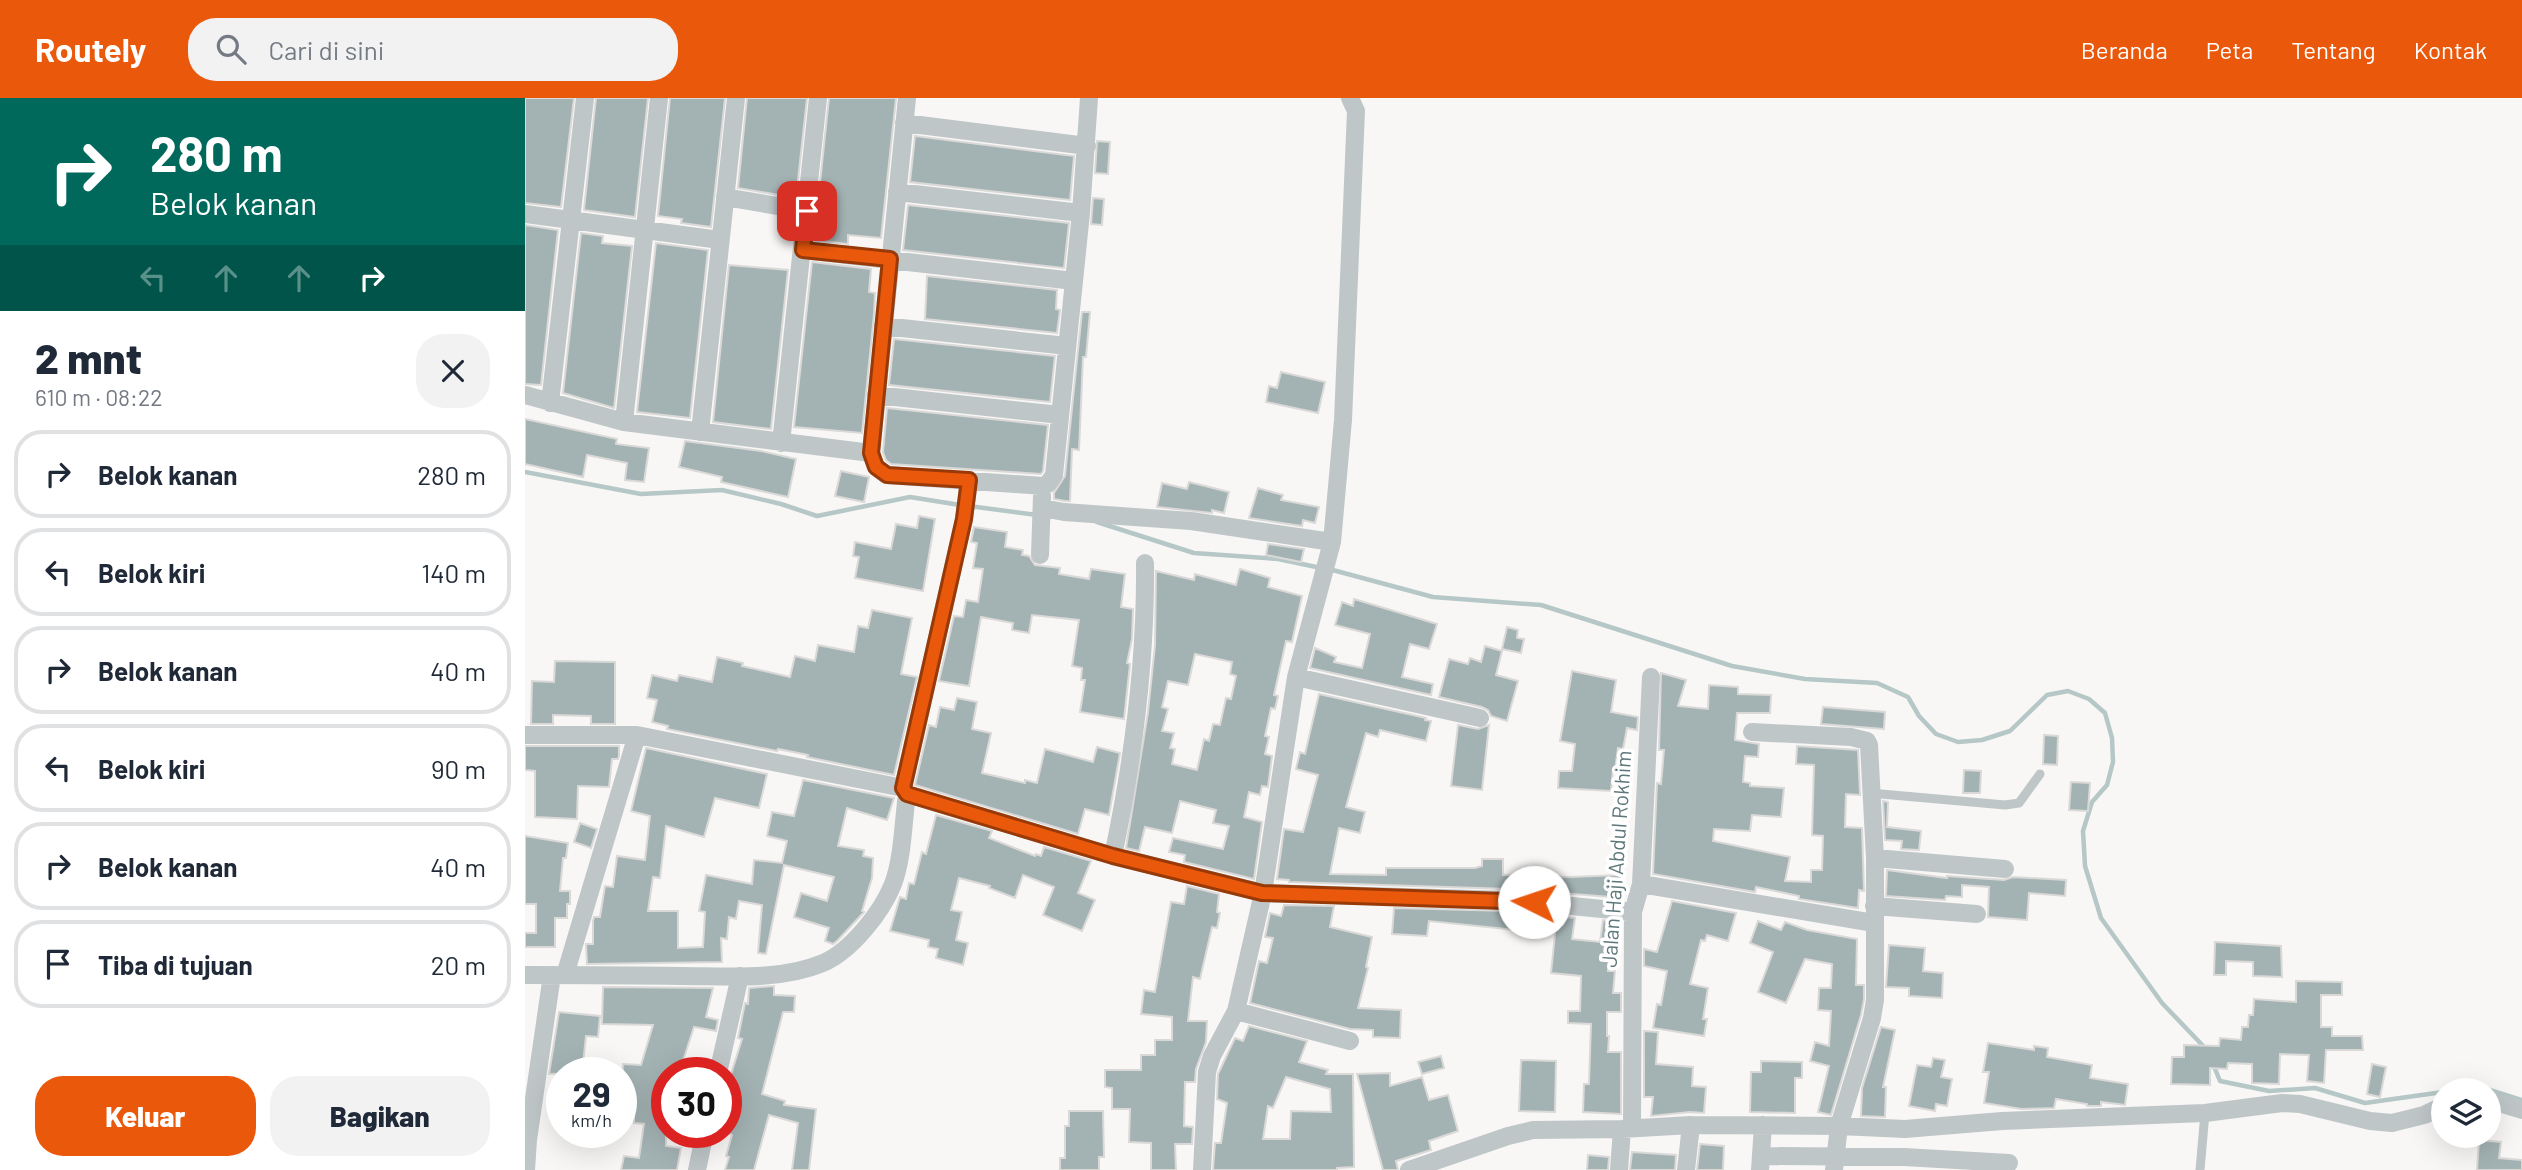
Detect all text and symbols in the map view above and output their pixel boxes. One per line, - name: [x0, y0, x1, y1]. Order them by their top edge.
- search box: [188, 18, 678, 81]
- text: Routely: [35, 29, 146, 69]
- icon: search: [212, 30, 250, 68]
- text: Cari di sini: [268, 34, 384, 65]
- text: Beranda: [2081, 35, 2168, 64]
- text: Peta: [2206, 35, 2253, 64]
- text: Tentang: [2291, 35, 2376, 64]
- text: Kontak: [2414, 35, 2487, 64]
- text: 280 m: [150, 123, 283, 182]
- icon: right: [35, 126, 126, 217]
- pin: [777, 181, 837, 241]
- text: Belok kanan: [150, 183, 317, 221]
- icon: arrive: [788, 192, 826, 230]
- icon: left: [134, 259, 172, 297]
- icon: ahead: [207, 259, 245, 297]
- icon: ahead: [280, 259, 318, 297]
- icon: right: [353, 259, 391, 297]
- text: 2 mnt: [35, 332, 142, 382]
- button: close: [416, 334, 490, 408]
- text: 610 m · 08:22: [35, 383, 163, 411]
- icon: right: [39, 455, 77, 493]
- text: Belok kanan: [98, 459, 237, 490]
- text: 280 m: [417, 459, 486, 490]
- icon: left: [39, 553, 77, 591]
- text: Belok kiri: [98, 557, 205, 588]
- text: 140 m: [421, 557, 486, 588]
- icon: right: [39, 651, 77, 689]
- text: Belok kanan: [98, 655, 237, 686]
- text: 40 m: [430, 655, 486, 686]
- icon: left: [39, 749, 77, 787]
- street label: Jalan Haji Abdul Rokhim: [1595, 749, 1636, 968]
- text: Belok kiri: [98, 753, 205, 784]
- text: 90 m: [431, 753, 486, 784]
- icon: right: [39, 847, 77, 885]
- text: Belok kanan: [98, 851, 237, 882]
- text: 40 m: [430, 851, 486, 882]
- position arrow: [1497, 865, 1571, 939]
- icon: arrive: [39, 945, 77, 983]
- text: Tiba di tujuan: [98, 949, 253, 980]
- text: 20 m: [431, 949, 486, 980]
- speed limit sign: 30: [651, 1057, 742, 1148]
- text: 29: [572, 1072, 611, 1114]
- button: Keluar: [35, 1076, 256, 1156]
- button: Bagikan: [270, 1076, 490, 1156]
- map controls: [2431, 1078, 2501, 1148]
- button: layers: [2431, 1078, 2501, 1148]
- text: km/h: [571, 1109, 612, 1131]

